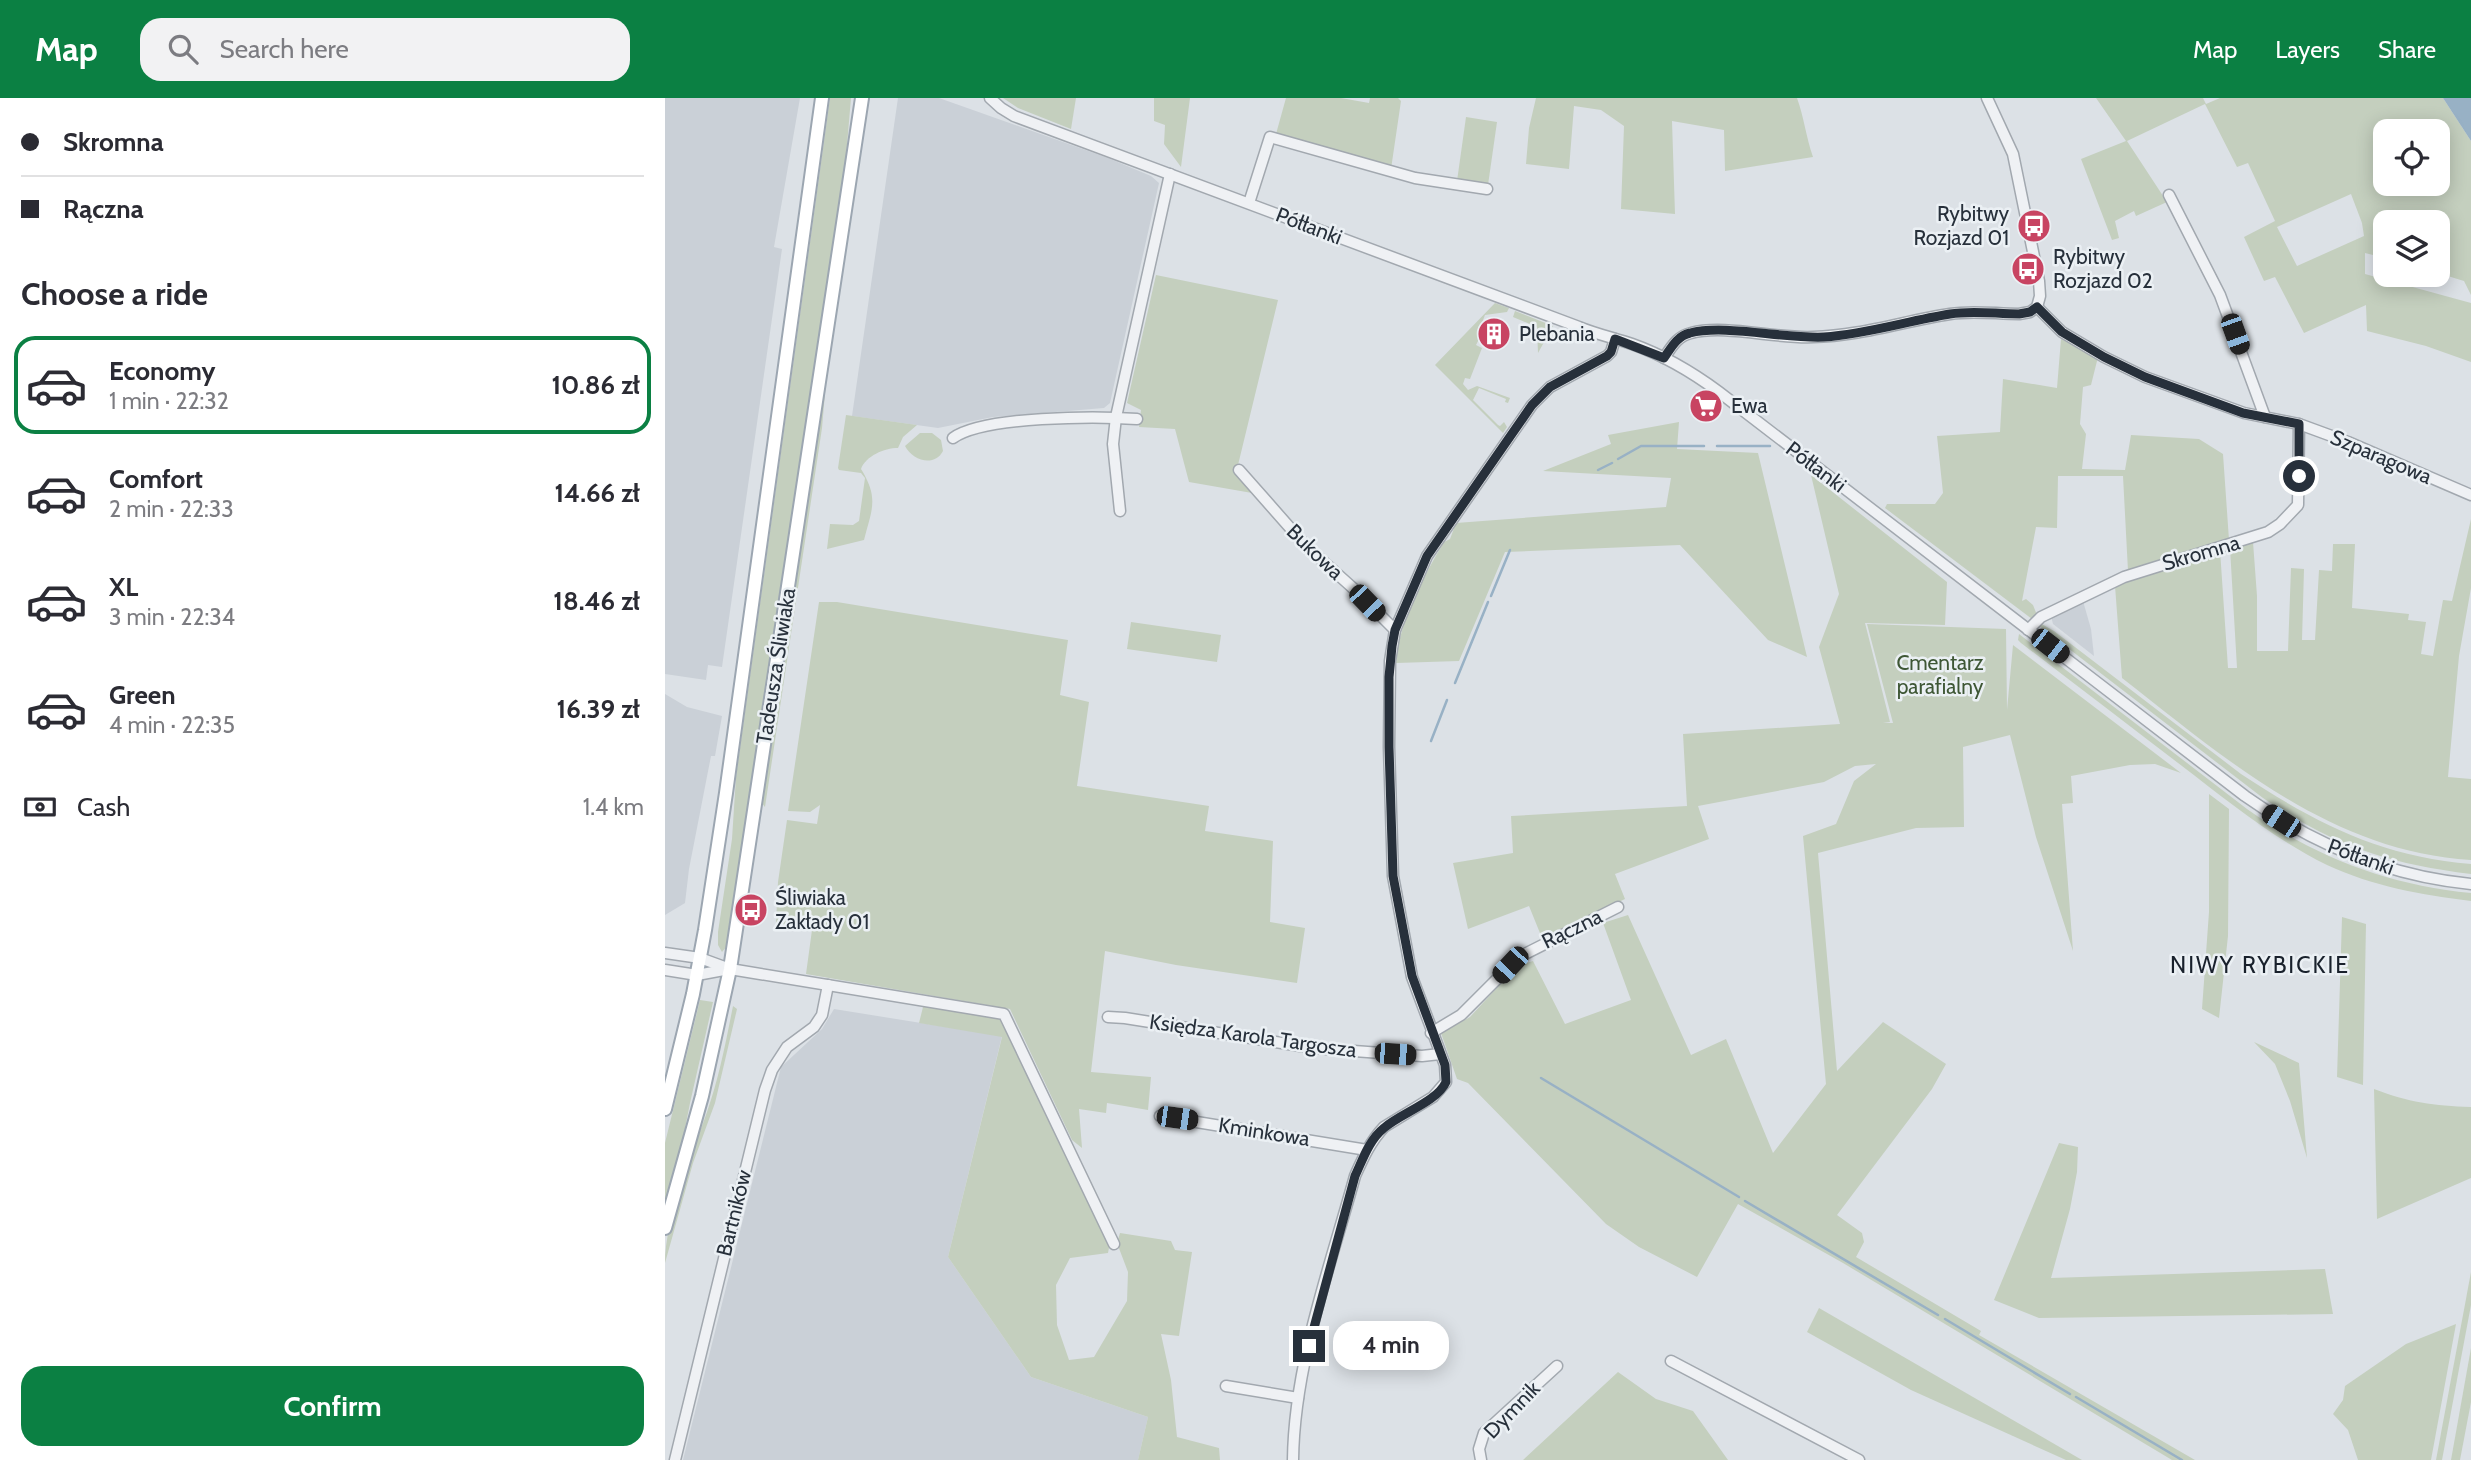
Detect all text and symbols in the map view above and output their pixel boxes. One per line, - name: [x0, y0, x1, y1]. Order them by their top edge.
- search box: [140, 18, 630, 81]
- text: Map: [35, 29, 98, 69]
- icon: search: [164, 30, 202, 68]
- text: Search here: [220, 33, 349, 65]
- text: Map: [2193, 35, 2237, 64]
- text: Layers: [2275, 35, 2340, 64]
- text: Share: [2378, 35, 2436, 64]
- map controls: [2373, 119, 2450, 287]
- button: locate: [2373, 119, 2450, 196]
- text: Skromna: [63, 126, 164, 158]
- text: Rączna: [63, 193, 144, 225]
- place label: Rybitwy Rozjazd 01: [1913, 201, 2009, 251]
- street label: Półłanki: [1273, 202, 1346, 250]
- bus stop icon: Rybitwy Rozjazd 01: [2015, 207, 2053, 245]
- button: layers: [2373, 210, 2450, 287]
- place label: Rybitwy Rozjazd 02: [2053, 244, 2153, 294]
- bus stop icon: Rybitwy Rozjazd 02: [2009, 250, 2047, 288]
- text: Choose a ride: [21, 274, 208, 313]
- car: [2218, 311, 2253, 357]
- building icon: Plebania: [1475, 315, 1513, 353]
- place label: Plebania: [1519, 321, 1595, 346]
- icon: car: [25, 354, 88, 417]
- text: Economy: [109, 355, 215, 387]
- text: 10.86 zł: [551, 369, 640, 401]
- text: 1 min · 22:32: [109, 387, 229, 415]
- supermarket icon: Ewa: [1687, 387, 1725, 425]
- place label: Ewa: [1731, 393, 1768, 418]
- street label: Szparagowa: [2327, 424, 2435, 489]
- street label: Półłanki: [1781, 436, 1851, 497]
- route start: [2283, 460, 2315, 492]
- icon: car: [25, 462, 88, 525]
- text: Comfort: [109, 463, 203, 495]
- text: 14.66 zł: [554, 477, 640, 509]
- text: 2 min · 22:33: [109, 495, 234, 523]
- street label: Bukowa: [1282, 519, 1349, 585]
- street label: Skromna: [2159, 530, 2243, 576]
- icon: car: [25, 570, 88, 633]
- text: XL: [109, 571, 138, 603]
- car: [1345, 581, 1390, 625]
- text: 18.46 zł: [553, 585, 640, 617]
- street label: Tadeusza Śliwiaka: [751, 586, 800, 746]
- text: 3 min · 22:34: [109, 603, 235, 631]
- car: [2027, 625, 2074, 667]
- park label: Cmentarz parafialny: [1896, 650, 1984, 699]
- icon: car: [25, 678, 88, 741]
- text: Green: [109, 679, 176, 711]
- text: 16.39 zł: [557, 693, 640, 725]
- text: 4 min · 22:35: [109, 711, 235, 739]
- icon: cash: [21, 788, 59, 826]
- text: Cash: [77, 791, 130, 823]
- text: 1.4 km: [583, 793, 644, 821]
- car: [2258, 801, 2305, 841]
- street label: Półłanki: [2325, 833, 2398, 880]
- place label: Śliwiaka Zakłady 01: [775, 885, 869, 934]
- bus stop icon: Śliwiaka Zakłady 01: [732, 891, 770, 929]
- street label: Rączna: [1538, 903, 1606, 954]
- car: [1488, 942, 1533, 988]
- district label: NIWY RYBICKIE: [2170, 951, 2350, 979]
- street label: Księdza Karola Targosza: [1148, 1009, 1358, 1062]
- car: [1374, 1042, 1417, 1066]
- car: [1155, 1105, 1200, 1131]
- street label: Kminkowa: [1217, 1112, 1312, 1151]
- street label: Bartników: [711, 1167, 756, 1259]
- callout: 4 min: [1333, 1322, 1449, 1370]
- route end: [1293, 1330, 1325, 1362]
- text: 4 min: [1362, 1331, 1420, 1359]
- button: Confirm: [21, 1366, 644, 1446]
- street label: Dymnik: [1478, 1375, 1545, 1443]

